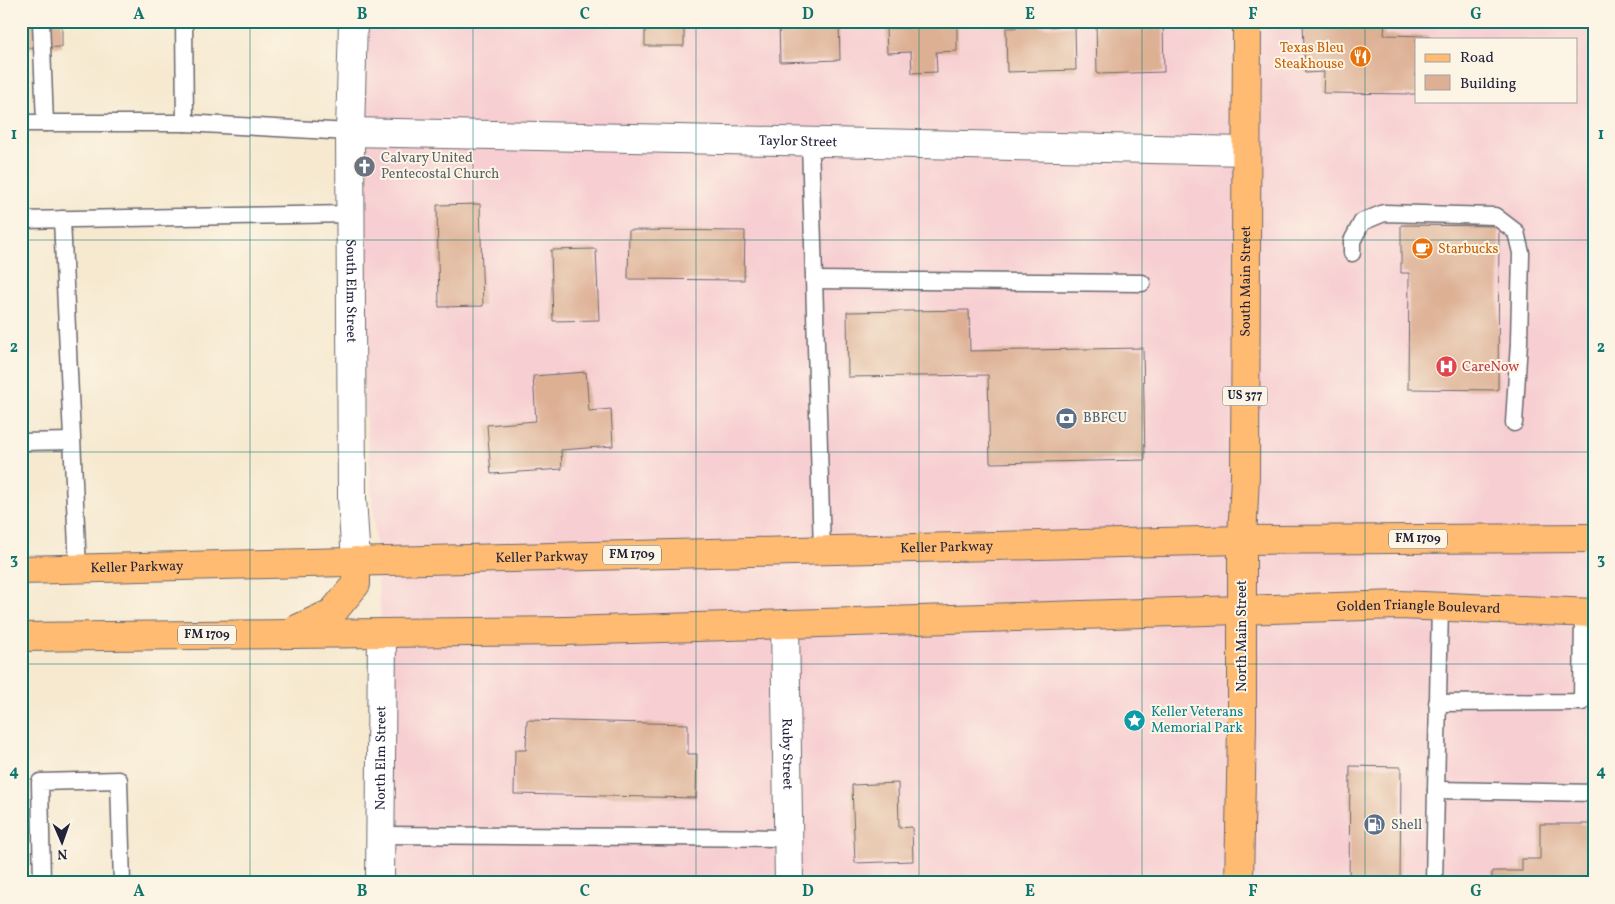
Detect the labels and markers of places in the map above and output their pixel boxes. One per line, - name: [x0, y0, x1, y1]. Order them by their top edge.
- place label: Texas Bleu Steakhouse: [1274, 39, 1344, 74]
- restaurant icon: Texas Bleu Steakhouse: [1348, 44, 1372, 68]
- place label: Calvary United Pentecostal Church: [381, 149, 499, 184]
- church icon: Calvary United Pentecostal Church: [353, 154, 377, 178]
- cafe icon: Starbucks: [1410, 237, 1434, 261]
- place label: Starbucks: [1438, 240, 1499, 259]
- hospital icon: CareNow: [1434, 355, 1458, 379]
- place label: CareNow: [1462, 358, 1519, 377]
- bank icon: BBFCU: [1055, 406, 1079, 430]
- place label: BBFCU: [1083, 409, 1127, 428]
- place label: Keller Veterans Memorial Park: [1151, 703, 1243, 738]
- place icon: Keller Veterans Memorial Park: [1123, 708, 1147, 732]
- fuel station icon: Shell: [1363, 813, 1387, 837]
- place label: Shell: [1391, 816, 1422, 835]

